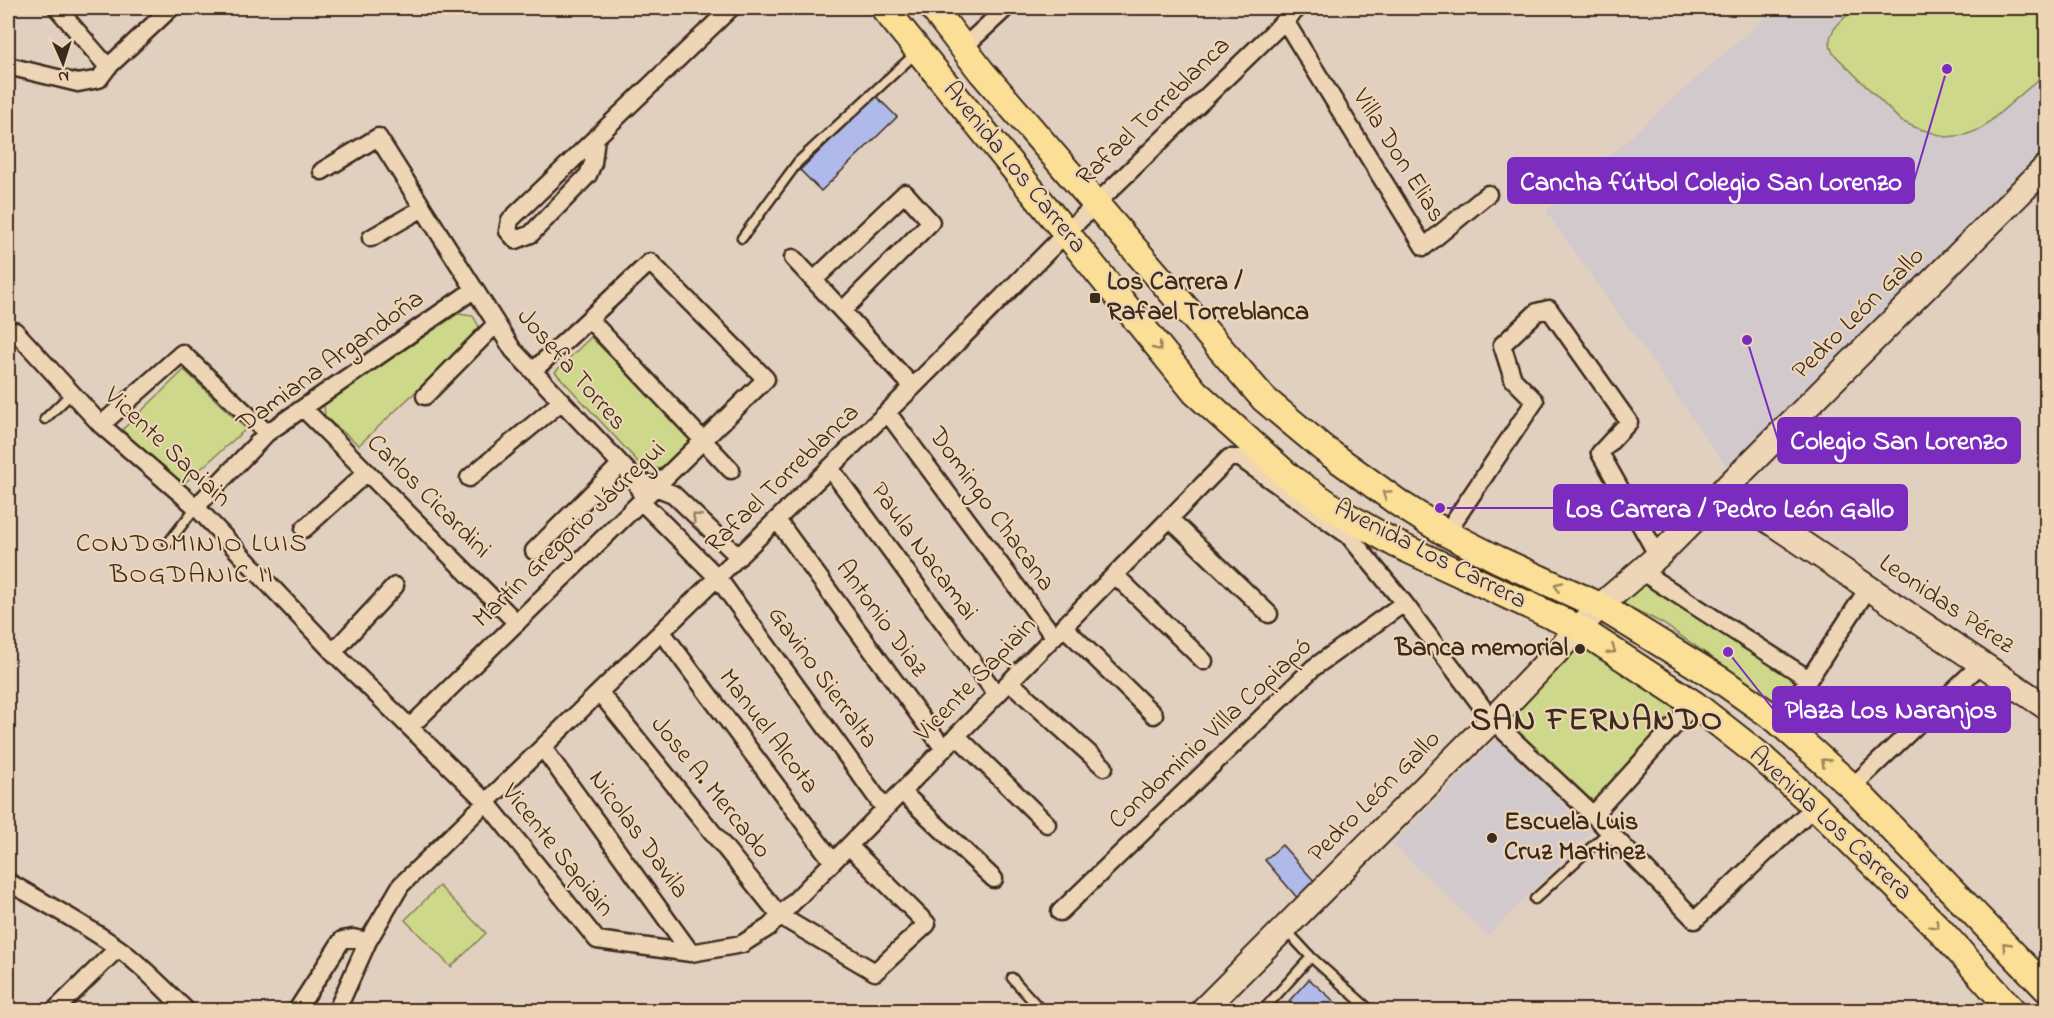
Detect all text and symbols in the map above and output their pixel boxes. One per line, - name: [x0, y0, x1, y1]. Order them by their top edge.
- street label: Rafael Torreblanca: [1068, 28, 1240, 196]
- north arrow: [33, 33, 93, 93]
- text: N: [57, 64, 70, 88]
- street label: Avenida Los Carrera: [932, 74, 1096, 262]
- street label: Villa Don Elias: [1341, 81, 1454, 230]
- callout: Cancha fútbol Colegio San Lorenzo: [1508, 158, 1914, 203]
- text: Cancha fútbol Colegio San Lorenzo: [1520, 164, 1902, 204]
- street label: Pedro León Gallo: [1784, 239, 1934, 389]
- place label: Los Carrera / Rafael Torreblanca: [1107, 264, 1309, 332]
- street label: Damiana Argandoña: [229, 281, 432, 444]
- marker: Los Carrera / Rafael Torreblanca: [1088, 291, 1102, 305]
- street label: Josefa Torres: [507, 300, 635, 440]
- one-way arrow: [1151, 340, 1162, 351]
- street label: Vicente Sapiain: [94, 378, 239, 517]
- street label: Rafael Torreblanca: [697, 395, 869, 563]
- callout: Colegio San Lorenzo: [1778, 418, 2020, 463]
- street label: Domingo Chacana: [918, 419, 1064, 600]
- text: Colegio San Lorenzo: [1790, 423, 2008, 463]
- street label: Carlos Cicardini: [357, 426, 499, 568]
- street label: Martín Gregorio Jáuregui: [465, 432, 675, 638]
- street label: Paula Nacamai: [860, 475, 986, 629]
- callout: Los Carrera / Pedro León Gallo: [1554, 485, 1907, 530]
- street label: Avenida Los Carrera: [1327, 490, 1533, 620]
- one-way arrow: [1382, 490, 1393, 501]
- text: Los Carrera / Pedro León Gallo: [1566, 491, 1894, 530]
- one-way arrow: [693, 513, 703, 524]
- district label: CONDOMINIO LUIS BOGDANIC II: [76, 525, 308, 595]
- street label: Leonidas Pérez: [1871, 546, 2022, 665]
- street label: Antonio Diaz: [825, 552, 937, 686]
- one-way arrow: [1553, 582, 1564, 594]
- street label: Gavino Sierralta: [757, 599, 887, 757]
- street label: Vicente Sapiain: [905, 608, 1046, 752]
- street label: Condominio Villa Copiapó: [1100, 629, 1322, 839]
- place label: Banca memorial: [1394, 630, 1568, 668]
- marker: Banca memorial: [1573, 642, 1587, 656]
- one-way arrow: [1605, 642, 1616, 653]
- street label: Manuel Alcota: [708, 661, 828, 803]
- callout: Plaza Los Naranjos: [1773, 687, 2010, 732]
- text: Plaza Los Naranjos: [1785, 692, 1997, 731]
- district label: SAN FERNANDO: [1470, 698, 1724, 745]
- street label: Jose A. Mercado: [640, 708, 780, 868]
- street label: Pedro León Gallo: [1300, 722, 1450, 872]
- street label: Avenida Los Carrera: [1739, 738, 1921, 910]
- one-way arrow: [1822, 758, 1833, 769]
- street label: Nicolas Davila: [578, 763, 698, 907]
- street label: Vicente Sapiain: [491, 775, 623, 926]
- place label: Escuela Luis Cruz Martinez: [1504, 804, 1646, 872]
- marker: Escuela Luis Cruz Martinez: [1485, 831, 1499, 845]
- one-way arrow: [1928, 918, 1939, 928]
- one-way arrow: [2002, 942, 2013, 953]

